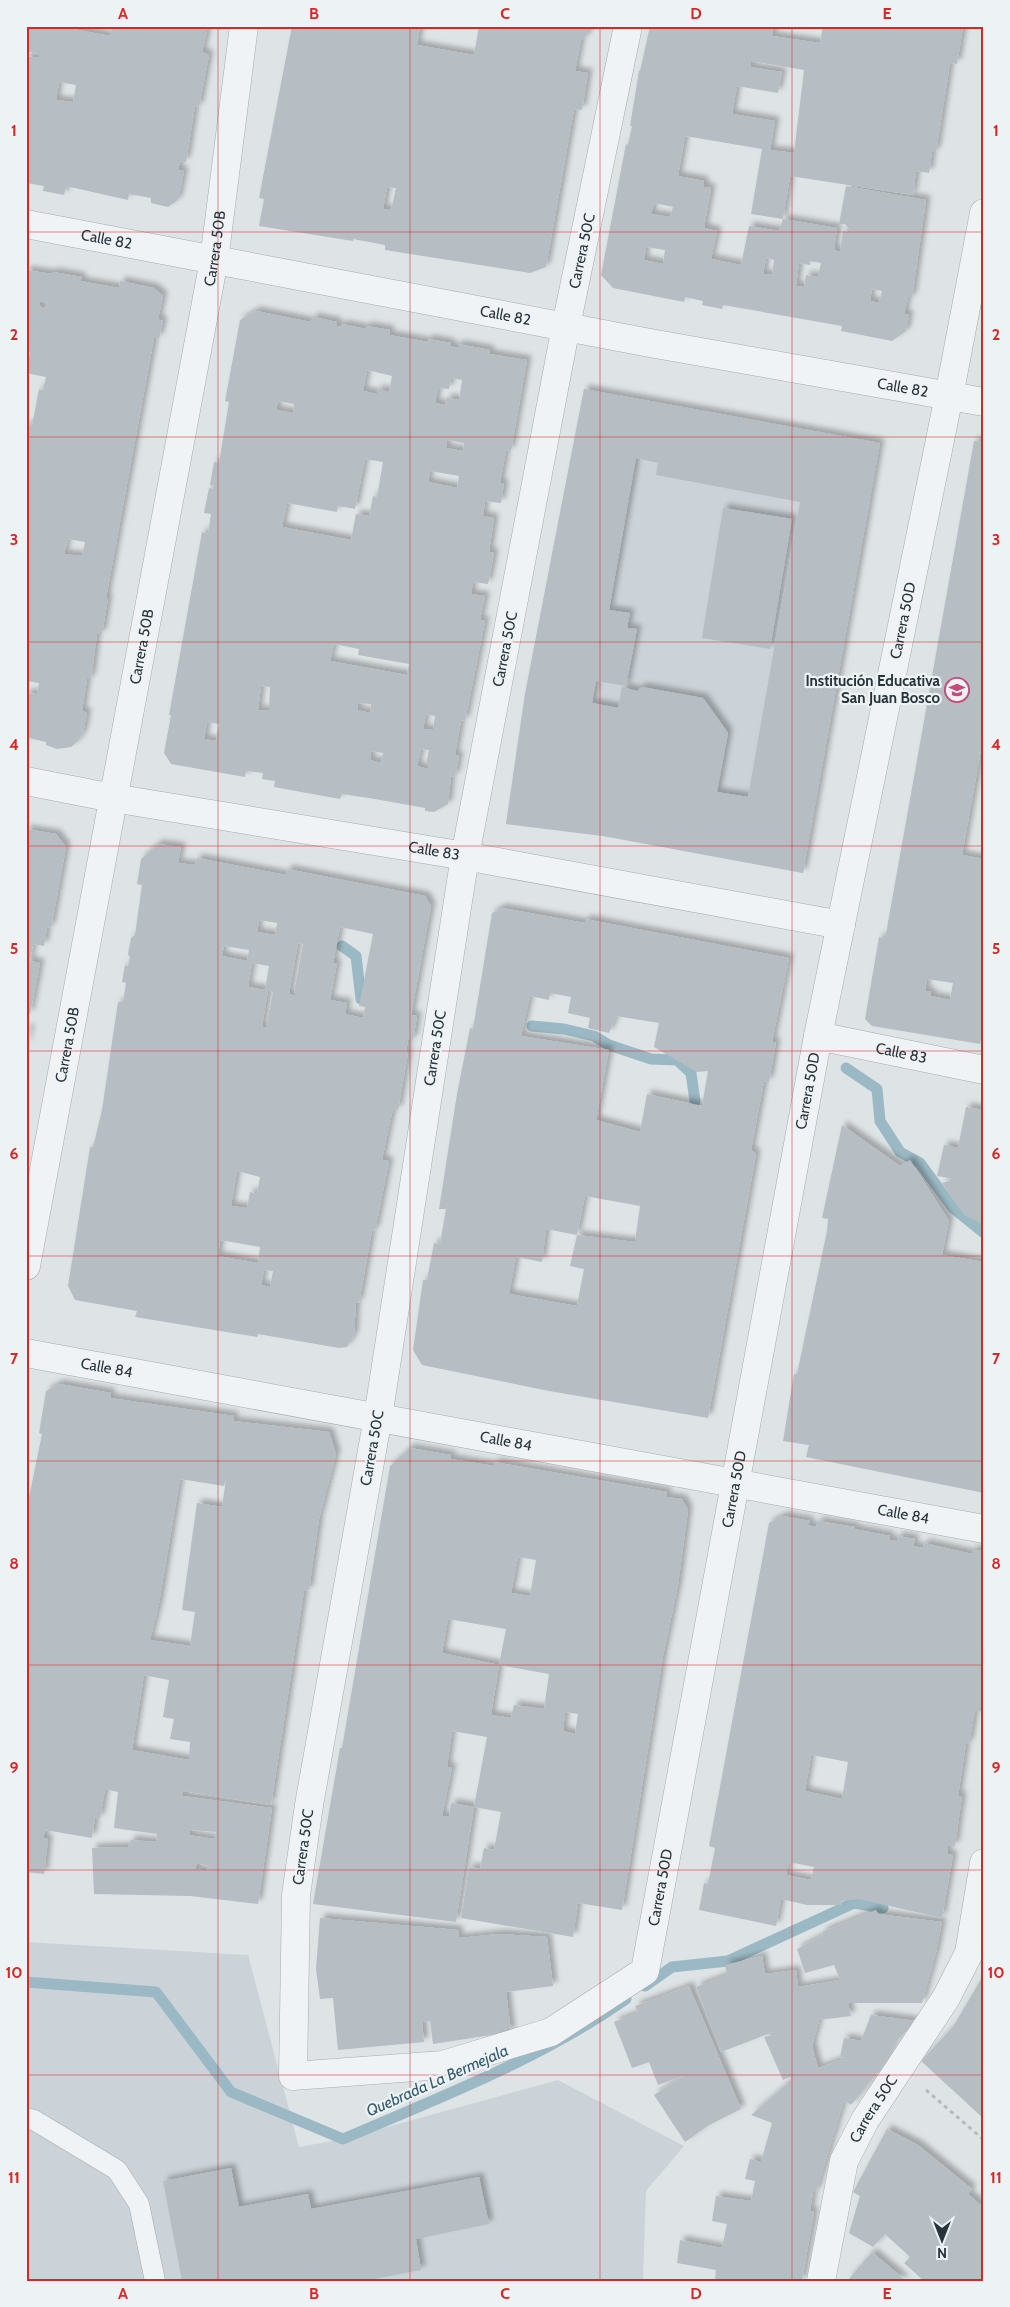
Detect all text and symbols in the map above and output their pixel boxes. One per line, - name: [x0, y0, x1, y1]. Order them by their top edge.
- text: A: [118, 4, 128, 23]
- text: B: [309, 4, 319, 23]
- text: C: [500, 4, 510, 23]
- text: D: [690, 4, 702, 23]
- text: E: [882, 4, 892, 23]
- text: 1: [11, 121, 17, 140]
- text: 1: [993, 121, 999, 140]
- street label: Carrera 50B: [200, 210, 229, 288]
- street label: Carrera 50C: [565, 212, 599, 290]
- street label: Calle 82: [80, 226, 134, 253]
- street label: Calle 82: [478, 302, 532, 329]
- text: 2: [10, 325, 18, 344]
- text: 2: [992, 325, 1000, 344]
- street label: Calle 82: [876, 374, 930, 401]
- text: 3: [10, 530, 18, 549]
- text: 3: [992, 530, 1000, 549]
- street label: Carrera 50D: [886, 580, 920, 661]
- street label: Carrera 50B: [126, 608, 158, 686]
- street label: Carrera 50C: [489, 610, 521, 688]
- place label: Institución Educativa San Juan Bosco: [805, 672, 941, 707]
- school or university icon: Institución Educativa San Juan Bosco: [944, 677, 970, 703]
- text: 4: [9, 735, 19, 754]
- text: 4: [991, 735, 1001, 754]
- street label: Calle 83: [407, 838, 461, 864]
- text: 5: [10, 939, 18, 958]
- text: 5: [992, 939, 1000, 958]
- street label: Carrera 50B: [51, 1006, 83, 1084]
- street label: Carrera 50C: [420, 1009, 450, 1087]
- street label: Calle 83: [874, 1039, 928, 1067]
- street label: Carrera 50D: [792, 1051, 824, 1131]
- text: 6: [10, 1144, 19, 1163]
- text: 6: [992, 1144, 1001, 1163]
- text: 7: [10, 1349, 19, 1368]
- text: 7: [992, 1349, 1001, 1368]
- street label: Calle 84: [79, 1354, 134, 1381]
- street label: Carrera 50C: [356, 1409, 388, 1487]
- street label: Calle 84: [479, 1428, 534, 1455]
- street label: Carrera 50D: [718, 1449, 750, 1529]
- street label: Calle 84: [876, 1501, 931, 1528]
- text: 8: [9, 1554, 19, 1573]
- text: 8: [991, 1554, 1001, 1573]
- text: 9: [10, 1758, 19, 1777]
- text: 9: [992, 1758, 1001, 1777]
- street label: Carrera 50C: [289, 1808, 317, 1886]
- street label: Carrera 50D: [645, 1847, 676, 1928]
- text: 10: [5, 1963, 23, 1982]
- text: 10: [987, 1963, 1005, 1982]
- water label: Quebrada La Bermejala: [363, 2041, 511, 2120]
- street label: Carrera 50C: [846, 2072, 901, 2146]
- text: 11: [8, 2168, 20, 2187]
- text: 11: [990, 2168, 1002, 2187]
- north arrow: [918, 2214, 968, 2264]
- text: N: [937, 2244, 947, 2262]
- text: A: [118, 2284, 128, 2303]
- text: B: [309, 2284, 319, 2303]
- text: C: [500, 2284, 510, 2303]
- text: D: [690, 2284, 702, 2303]
- text: E: [882, 2284, 892, 2303]

